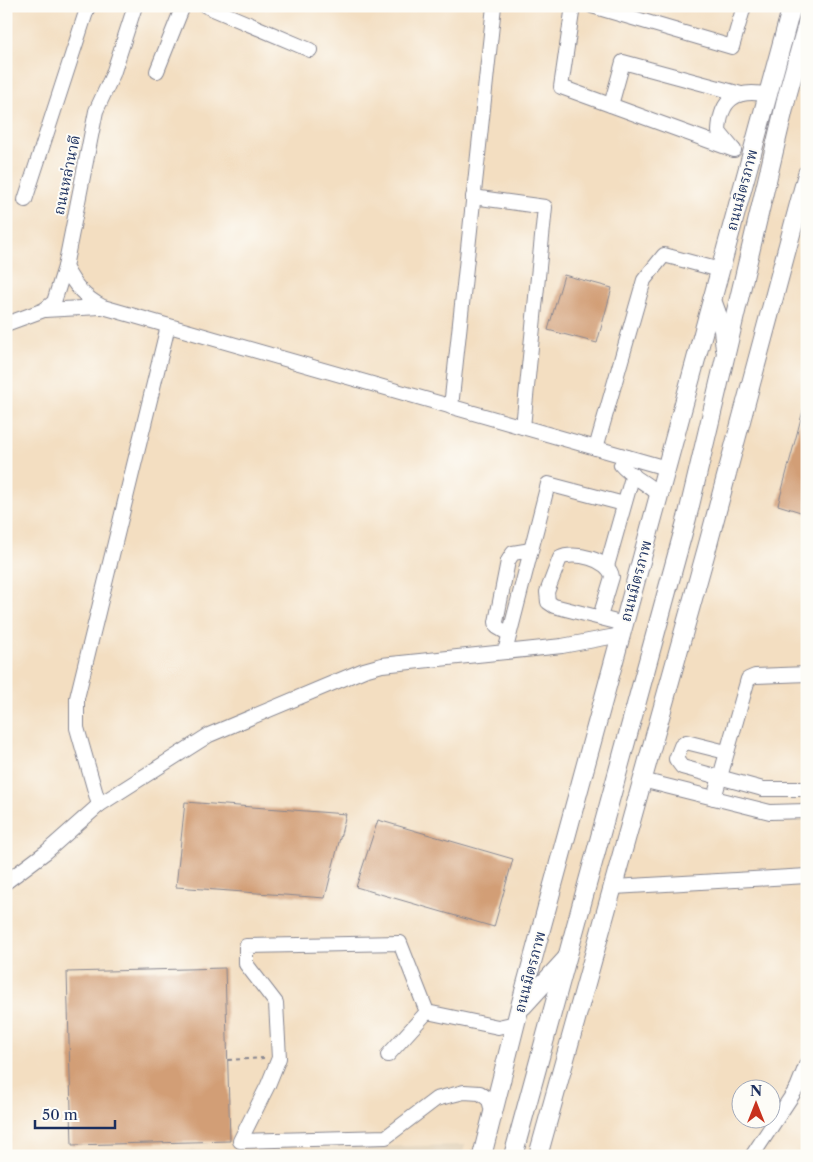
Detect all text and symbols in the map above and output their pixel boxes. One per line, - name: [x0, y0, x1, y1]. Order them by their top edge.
- street label: ถนนหล่านาดี: [49, 133, 84, 216]
- street label: ถนนมิตรภาพ: [722, 147, 762, 233]
- street label: ถนนมิตรภาพ: [616, 538, 656, 624]
- street label: ถนนมิตรภาพ: [510, 929, 550, 1015]
- north arrow: [730, 1080, 780, 1130]
- text: N: [750, 1082, 762, 1100]
- scale bar: [35, 1097, 115, 1129]
- text: 50 m: [42, 1105, 78, 1124]

